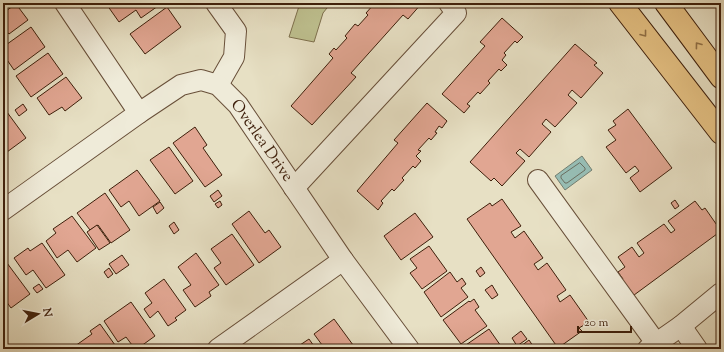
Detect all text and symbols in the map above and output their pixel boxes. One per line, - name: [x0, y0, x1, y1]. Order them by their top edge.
- one-way arrow: [639, 29, 646, 36]
- one-way arrow: [695, 43, 702, 50]
- street label: Overlea Drive: [224, 95, 298, 187]
- north arrow: [18, 294, 58, 334]
- text: N: [38, 306, 56, 318]
- scale bar: [578, 308, 631, 334]
- text: 20 m: [584, 314, 609, 332]

